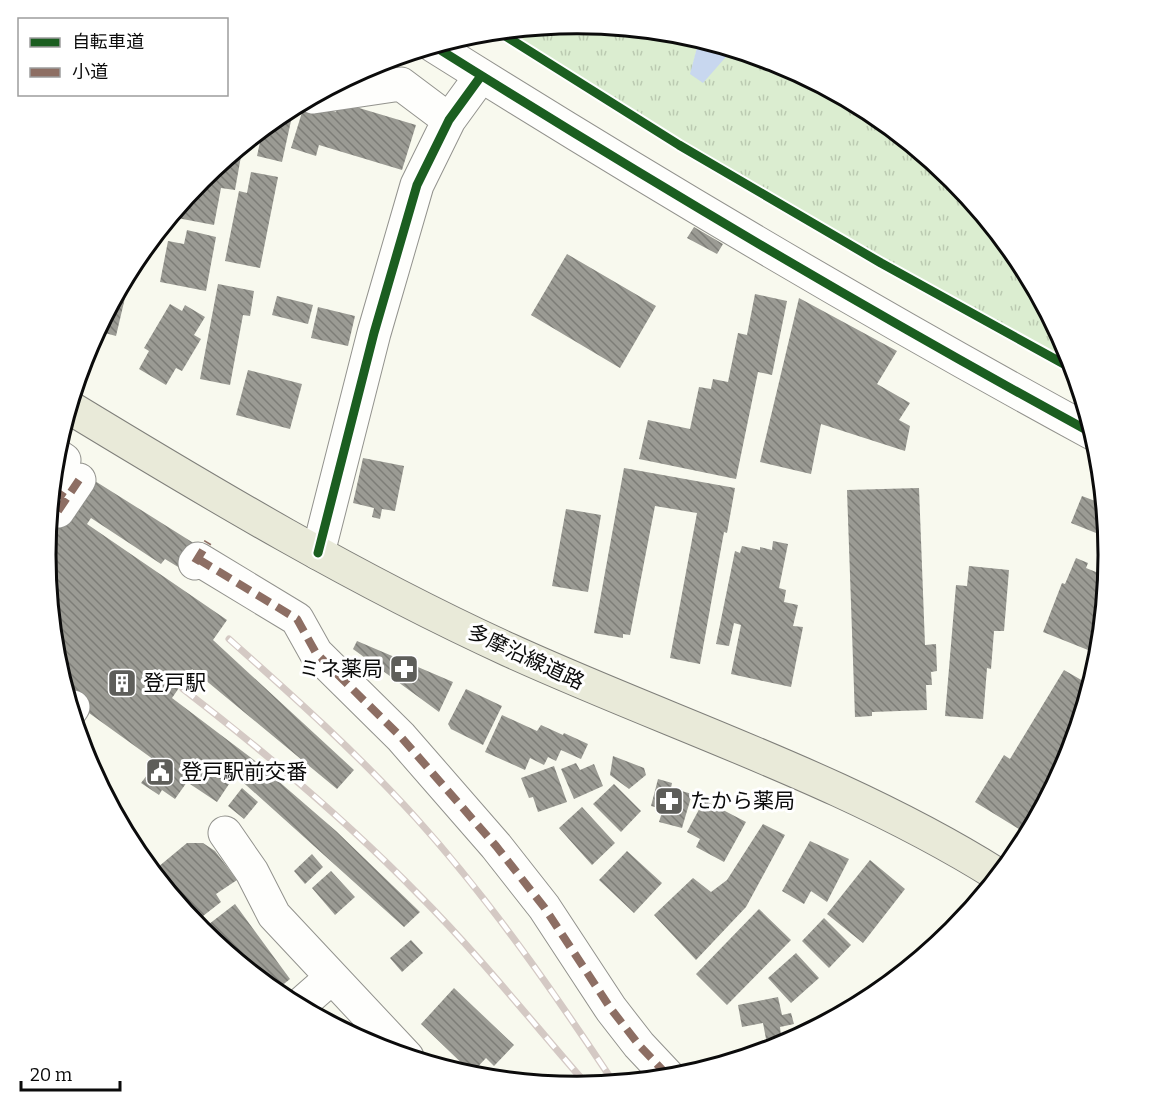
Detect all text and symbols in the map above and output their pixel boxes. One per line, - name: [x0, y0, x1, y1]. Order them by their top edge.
- legend: [18, 18, 228, 96]
- text: 自転車道: [72, 31, 144, 53]
- text: 小道: [72, 61, 108, 83]
- street label: 多摩沿線道路: [463, 619, 589, 695]
- pharmacy icon: ミネ薬局: [388, 653, 420, 685]
- place label: ミネ薬局: [299, 656, 383, 682]
- building icon: 登戸駅: [106, 667, 138, 699]
- place label: 登戸駅: [143, 670, 206, 696]
- public building icon: 登戸駅前交番: [144, 756, 176, 788]
- place label: 登戸駅前交番: [181, 759, 307, 785]
- pharmacy icon: たから薬局: [653, 785, 685, 817]
- place label: たから薬局: [690, 788, 795, 814]
- scale bar: [21, 1054, 120, 1092]
- text: 20 m: [30, 1064, 72, 1086]

